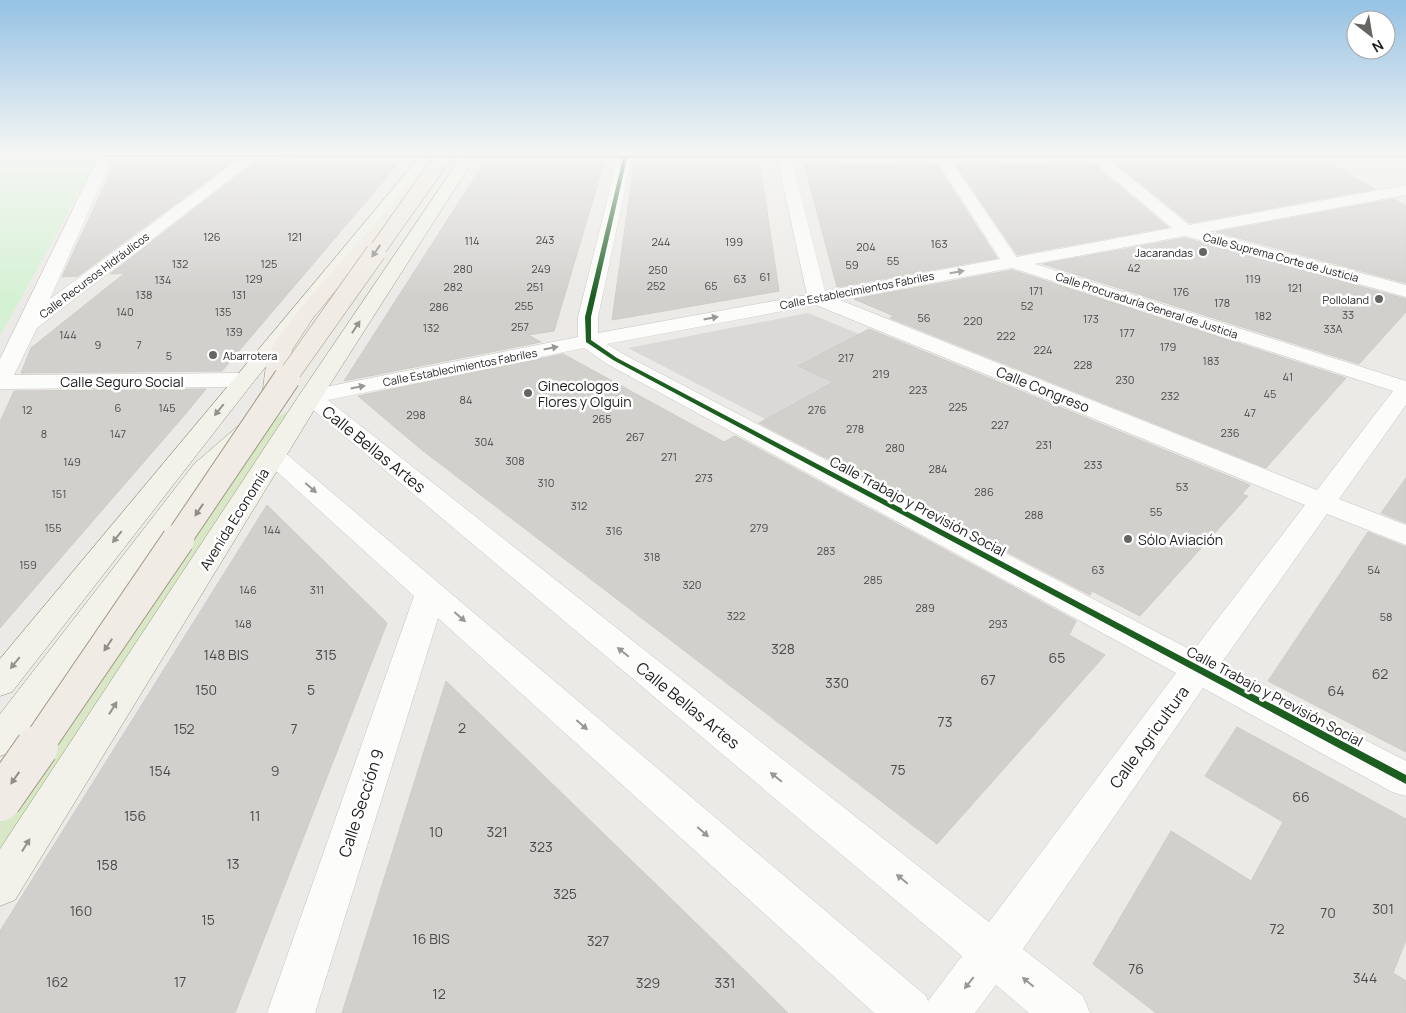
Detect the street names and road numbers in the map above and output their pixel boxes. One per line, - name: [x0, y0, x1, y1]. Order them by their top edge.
- street label: Calle Recursos Hidráulicos: [36, 229, 152, 321]
- street label: Calle Suprema Corte de Justicia: [1201, 229, 1361, 285]
- street label: Calle Establecimientos Fabriles: [779, 268, 936, 312]
- street label: Calle Procuraduría General de Justicia: [1054, 268, 1240, 342]
- street label: Calle Establecimientos Fabriles: [382, 345, 539, 389]
- street label: Calle Congreso: [994, 362, 1092, 416]
- street label: Calle Seguro Social: [60, 372, 184, 391]
- street label: Calle Bellas Artes: [318, 400, 430, 498]
- street label: Calle Trabajo y Previsión Social: [827, 451, 1009, 561]
- street label: Avenida Economía: [195, 464, 273, 574]
- street label: Calle Trabajo y Previsión Social: [1184, 641, 1366, 751]
- street label: Calle Bellas Artes: [632, 656, 744, 754]
- street label: Calle Agricultura: [1104, 681, 1194, 793]
- street label: Calle Sección 9: [333, 746, 389, 860]

